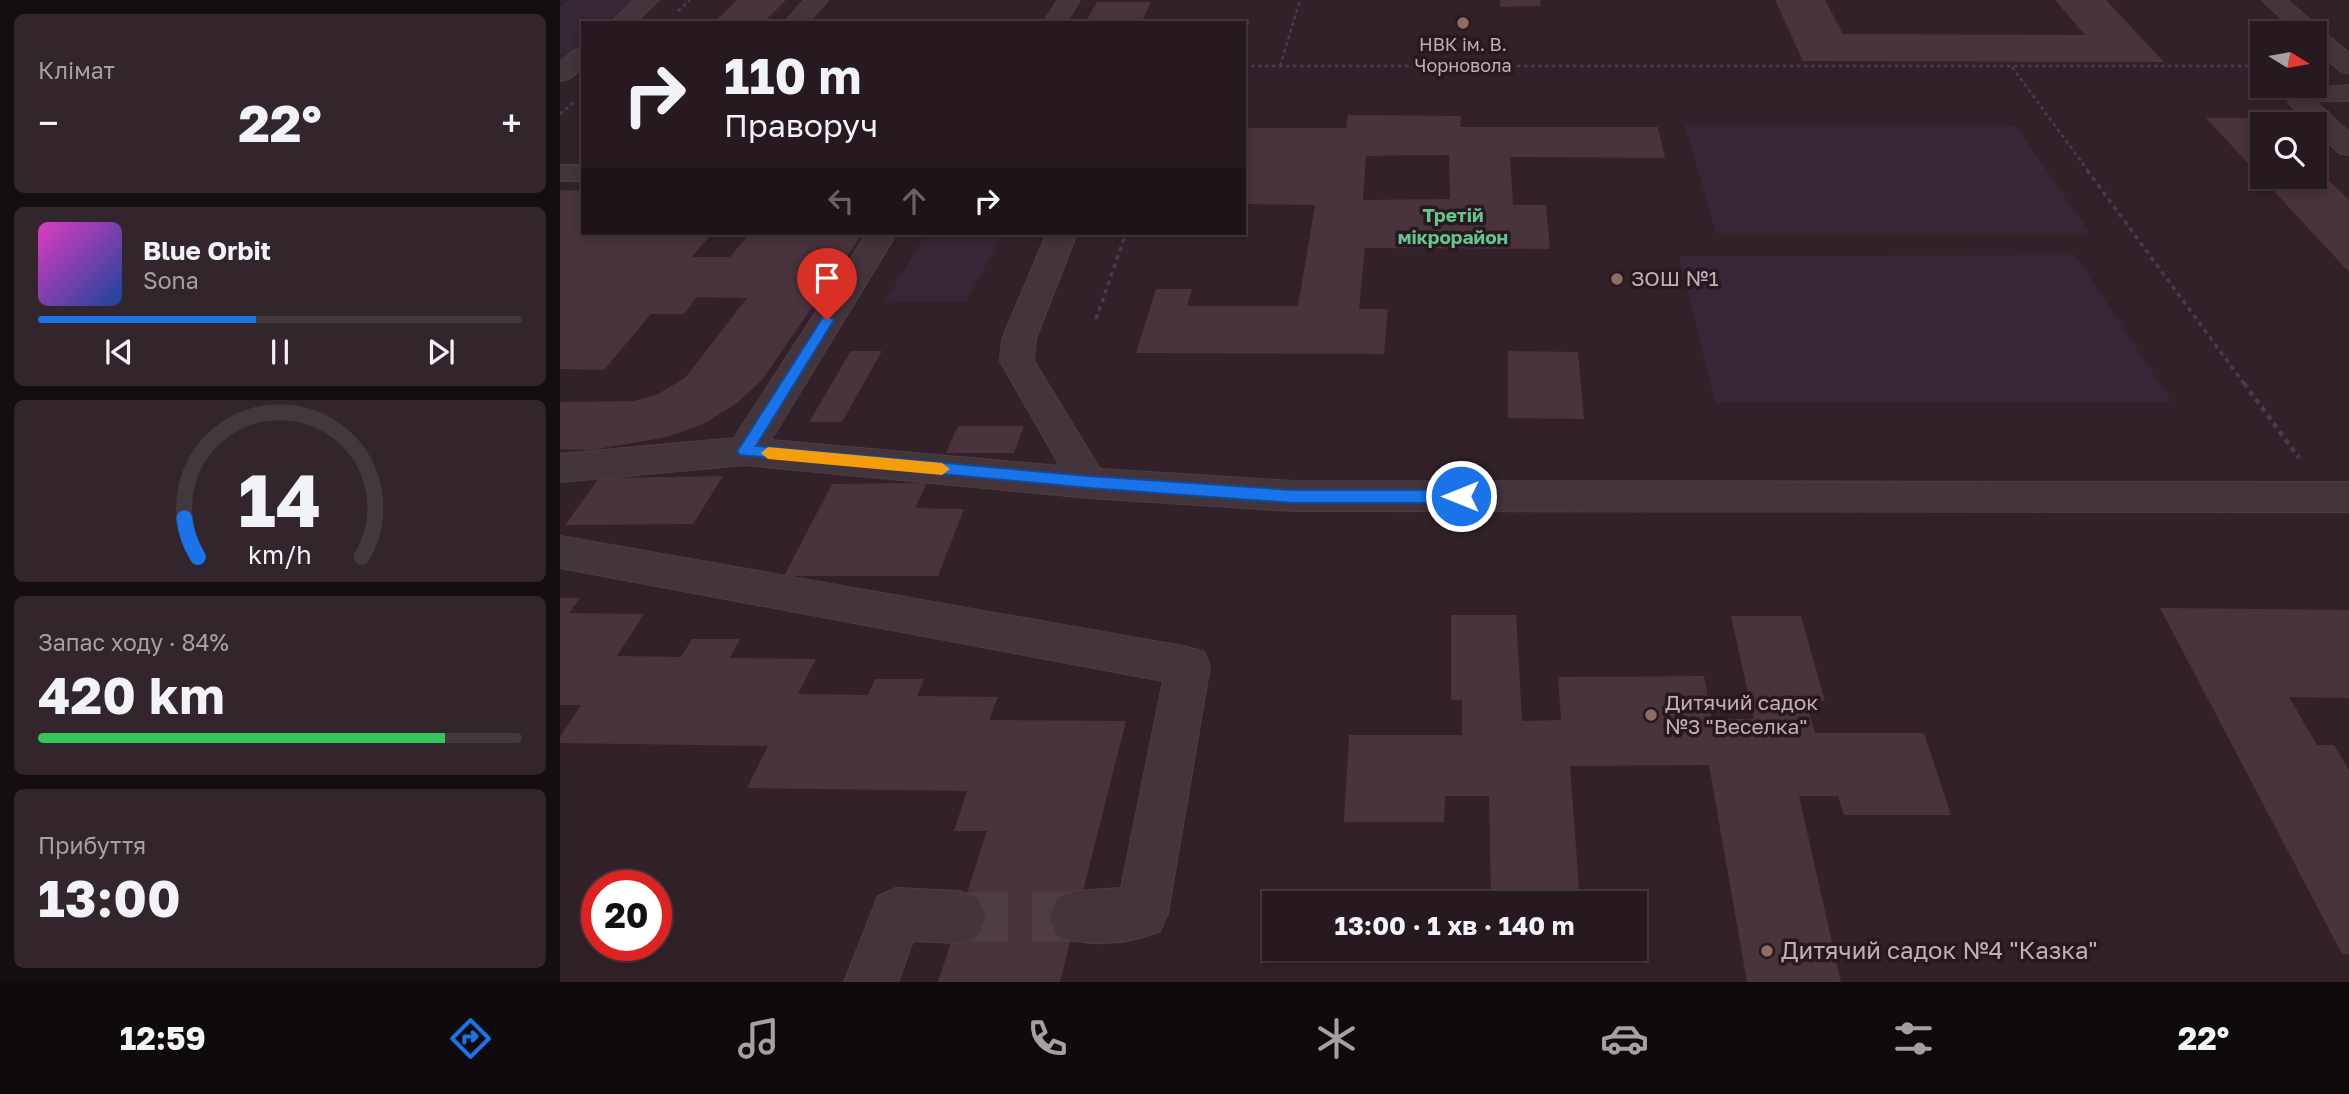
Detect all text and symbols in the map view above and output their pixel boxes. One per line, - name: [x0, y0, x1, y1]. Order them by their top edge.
- marker: НВК ім. В. Чорновола: [1455, 15, 1471, 31]
- north arrow: [2250, 21, 2328, 98]
- map controls: [2250, 21, 2327, 189]
- place label: НВК ім. В. Чорновола: [1414, 33, 1512, 76]
- text: 110 m: [724, 46, 861, 105]
- icon: right: [609, 49, 700, 140]
- text: Клімат: [38, 56, 115, 84]
- text: 22°: [238, 91, 322, 153]
- text: −: [38, 100, 59, 145]
- text: +: [501, 100, 522, 145]
- text: Праворуч: [724, 106, 878, 144]
- button: search: [2250, 112, 2327, 189]
- icon: left: [822, 182, 860, 220]
- icon: ahead: [895, 182, 933, 220]
- icon: right: [968, 182, 1006, 220]
- district label: Третій мікрорайон: [1398, 203, 1508, 248]
- text: Blue Orbit: [143, 235, 271, 266]
- pin: [797, 248, 857, 320]
- icon: arrive: [808, 259, 846, 297]
- place label: ЗОШ №1: [1631, 265, 1719, 291]
- text: Sona: [143, 266, 199, 294]
- marker: ЗОШ №1: [1609, 271, 1625, 287]
- icon: previous: [100, 333, 138, 371]
- icon: pause: [261, 333, 299, 371]
- icon: next: [422, 333, 460, 371]
- text: 14: [239, 456, 322, 543]
- position arrow: [1424, 459, 1498, 533]
- text: km/h: [248, 539, 312, 570]
- text: Запас ходу · 84%: [38, 628, 229, 656]
- text: 420 km: [38, 663, 225, 725]
- place label: Дитячий садок №3 "Веселка": [1665, 689, 1818, 739]
- marker: Дитячий садок №3 "Веселка": [1643, 707, 1659, 723]
- text: Прибуття: [38, 831, 146, 859]
- text: 13:00: [38, 866, 181, 928]
- speed limit sign: 20: [581, 870, 672, 961]
- text: 13:00 · 1 хв · 140 m: [1335, 910, 1574, 941]
- place label: Дитячий садок №4 "Казка": [1781, 935, 2098, 964]
- marker: Дитячий садок №4 "Казка": [1759, 943, 1775, 959]
- icon: directions: [446, 1014, 495, 1063]
- icon: music: [734, 1014, 783, 1063]
- icon: phone: [1023, 1014, 1072, 1063]
- icon: climate: [1312, 1014, 1361, 1063]
- icon: car: [1600, 1014, 1649, 1063]
- icon: filters: [1889, 1014, 1938, 1063]
- text: 12:59: [120, 1019, 206, 1057]
- text: 22°: [2178, 1019, 2229, 1057]

